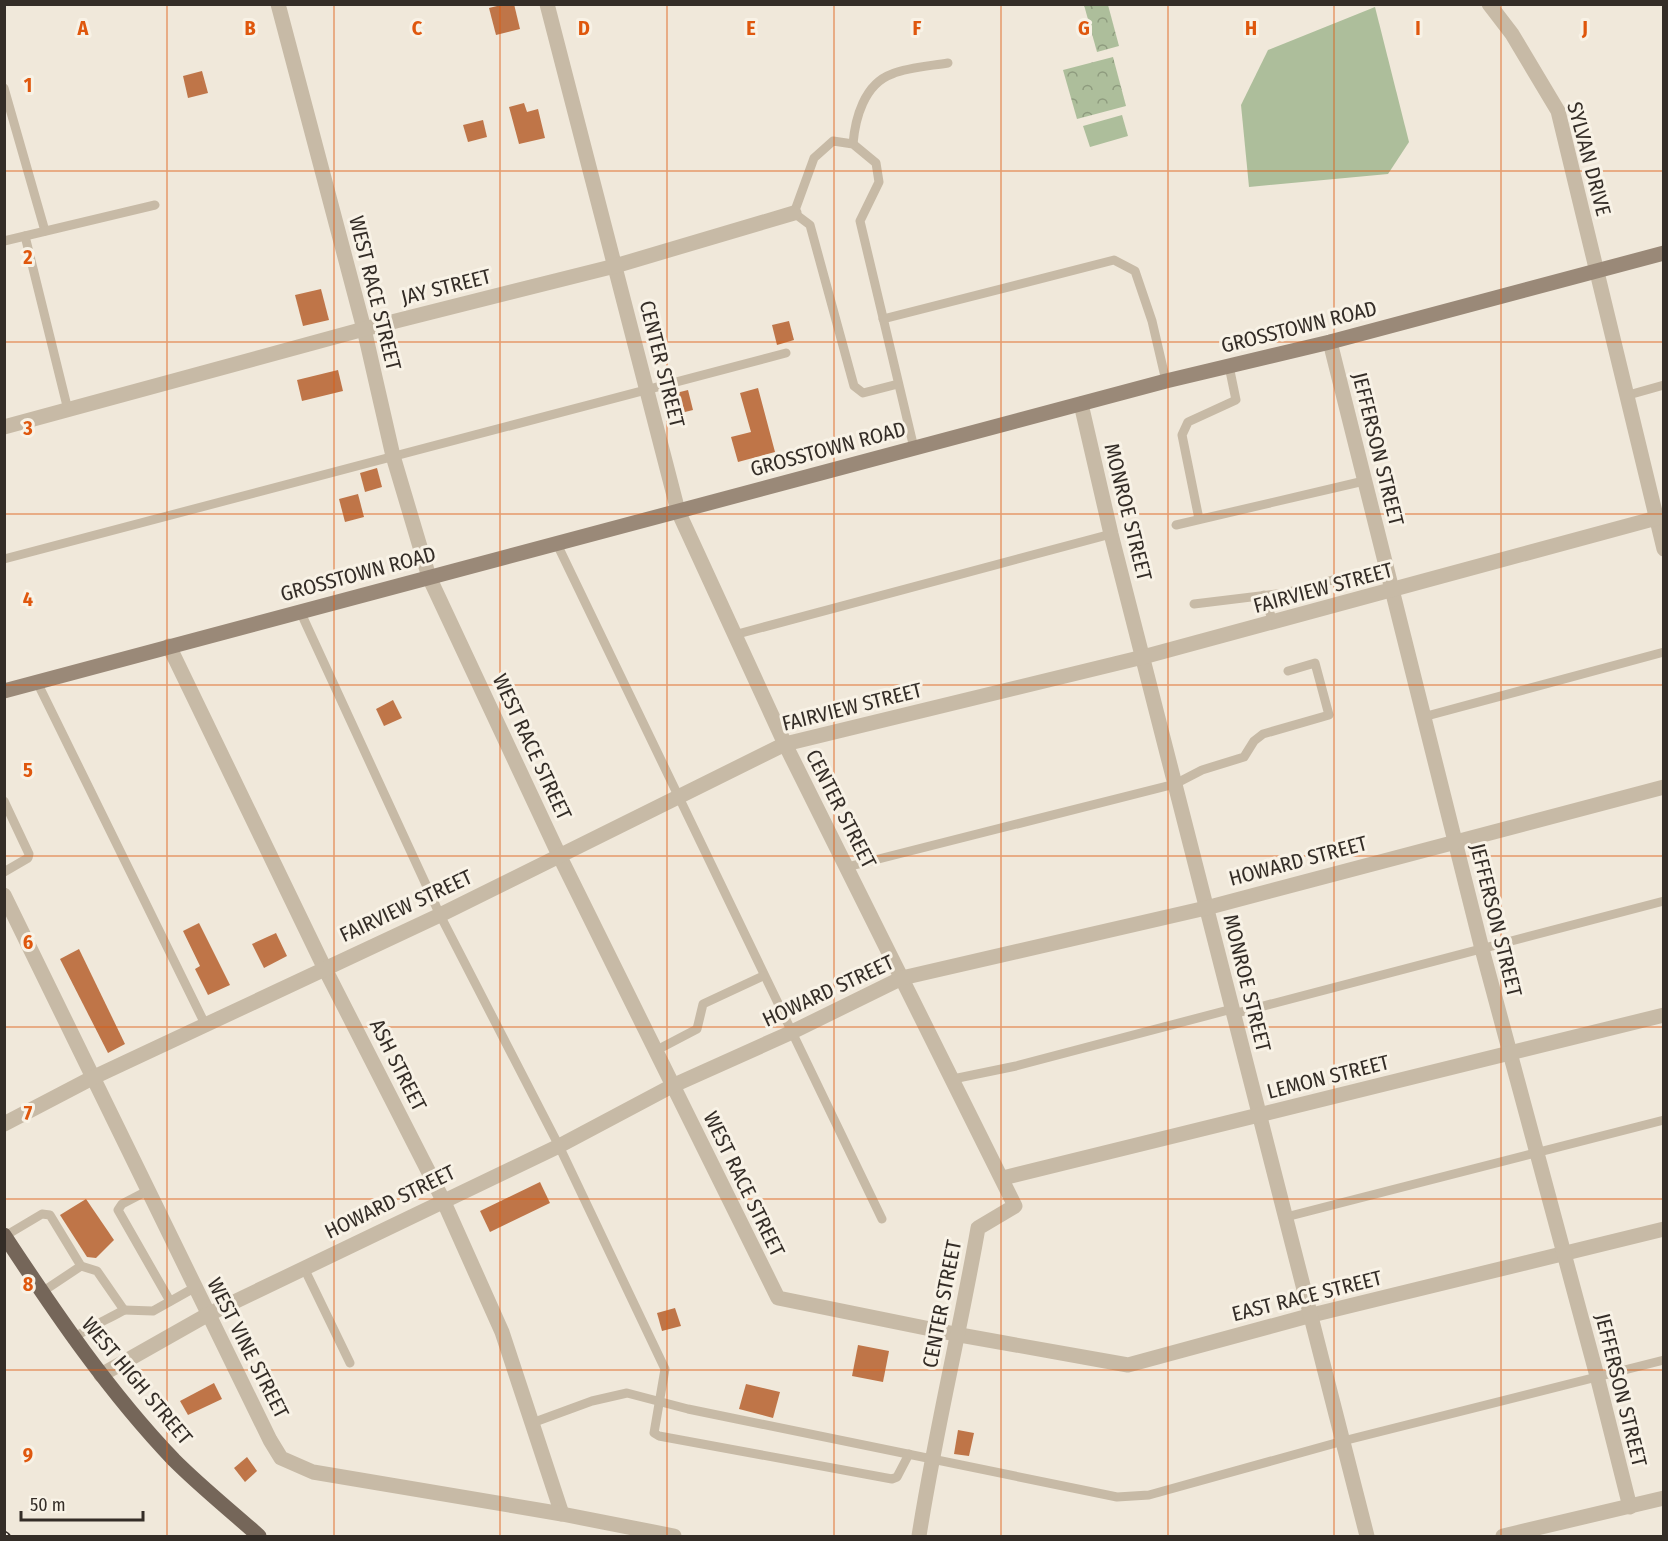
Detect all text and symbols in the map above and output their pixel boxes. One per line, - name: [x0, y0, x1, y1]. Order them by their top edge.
- text: A: [77, 16, 90, 40]
- text: B: [244, 16, 256, 40]
- text: C: [412, 16, 423, 40]
- text: D: [578, 16, 590, 40]
- text: E: [746, 16, 756, 40]
- text: F: [913, 16, 922, 40]
- text: G: [1078, 16, 1090, 40]
- text: H: [1245, 16, 1257, 40]
- text: I: [1415, 16, 1421, 40]
- text: J: [1581, 16, 1588, 40]
- text: 1: [24, 73, 32, 97]
- street label: SYLVAN DRIVE: [1561, 99, 1617, 219]
- street label: WEST RACE STREET: [343, 213, 407, 373]
- text: 2: [22, 245, 33, 269]
- street label: JAY STREET: [398, 263, 494, 311]
- street label: GROSSTOWN ROAD: [1218, 295, 1380, 359]
- street label: CENTER STREET: [634, 298, 690, 430]
- street label: JEFFERSON STREET: [1346, 370, 1410, 529]
- text: 3: [22, 416, 33, 440]
- street label: GROSSTOWN ROAD: [748, 416, 908, 482]
- street label: MONROE STREET: [1098, 441, 1158, 584]
- street label: GROSSTOWN ROAD: [278, 541, 438, 607]
- street label: FAIRVIEW STREET: [1250, 557, 1396, 619]
- text: 4: [23, 587, 33, 611]
- street label: WEST RACE STREET: [487, 670, 577, 824]
- street label: FAIRVIEW STREET: [779, 677, 925, 737]
- street label: CENTER STREET: [800, 745, 882, 873]
- text: 5: [23, 758, 33, 782]
- street label: HOWARD STREET: [1226, 830, 1370, 892]
- street label: JEFFERSON STREET: [1464, 841, 1528, 1000]
- street label: FAIRVIEW STREET: [336, 864, 477, 948]
- street label: MONROE STREET: [1217, 912, 1277, 1055]
- text: 6: [23, 930, 33, 954]
- street label: HOWARD STREET: [758, 949, 898, 1033]
- street label: ASH STREET: [364, 1015, 432, 1116]
- street label: LEMON STREET: [1264, 1049, 1392, 1105]
- text: 7: [24, 1101, 33, 1125]
- street label: WEST RACE STREET: [698, 1107, 790, 1261]
- street label: HOWARD STREET: [321, 1159, 460, 1245]
- street label: CENTER STREET: [917, 1238, 967, 1370]
- street label: EAST RACE STREET: [1229, 1265, 1385, 1327]
- text: 8: [23, 1272, 34, 1296]
- street label: WEST VINE STREET: [201, 1273, 295, 1423]
- street label: JEFFERSON STREET: [1589, 1311, 1653, 1470]
- street label: WEST HIGH STREET: [76, 1312, 198, 1450]
- text: 9: [23, 1443, 33, 1467]
- scale bar: [21, 1484, 142, 1522]
- text: 50 m: [30, 1494, 66, 1516]

